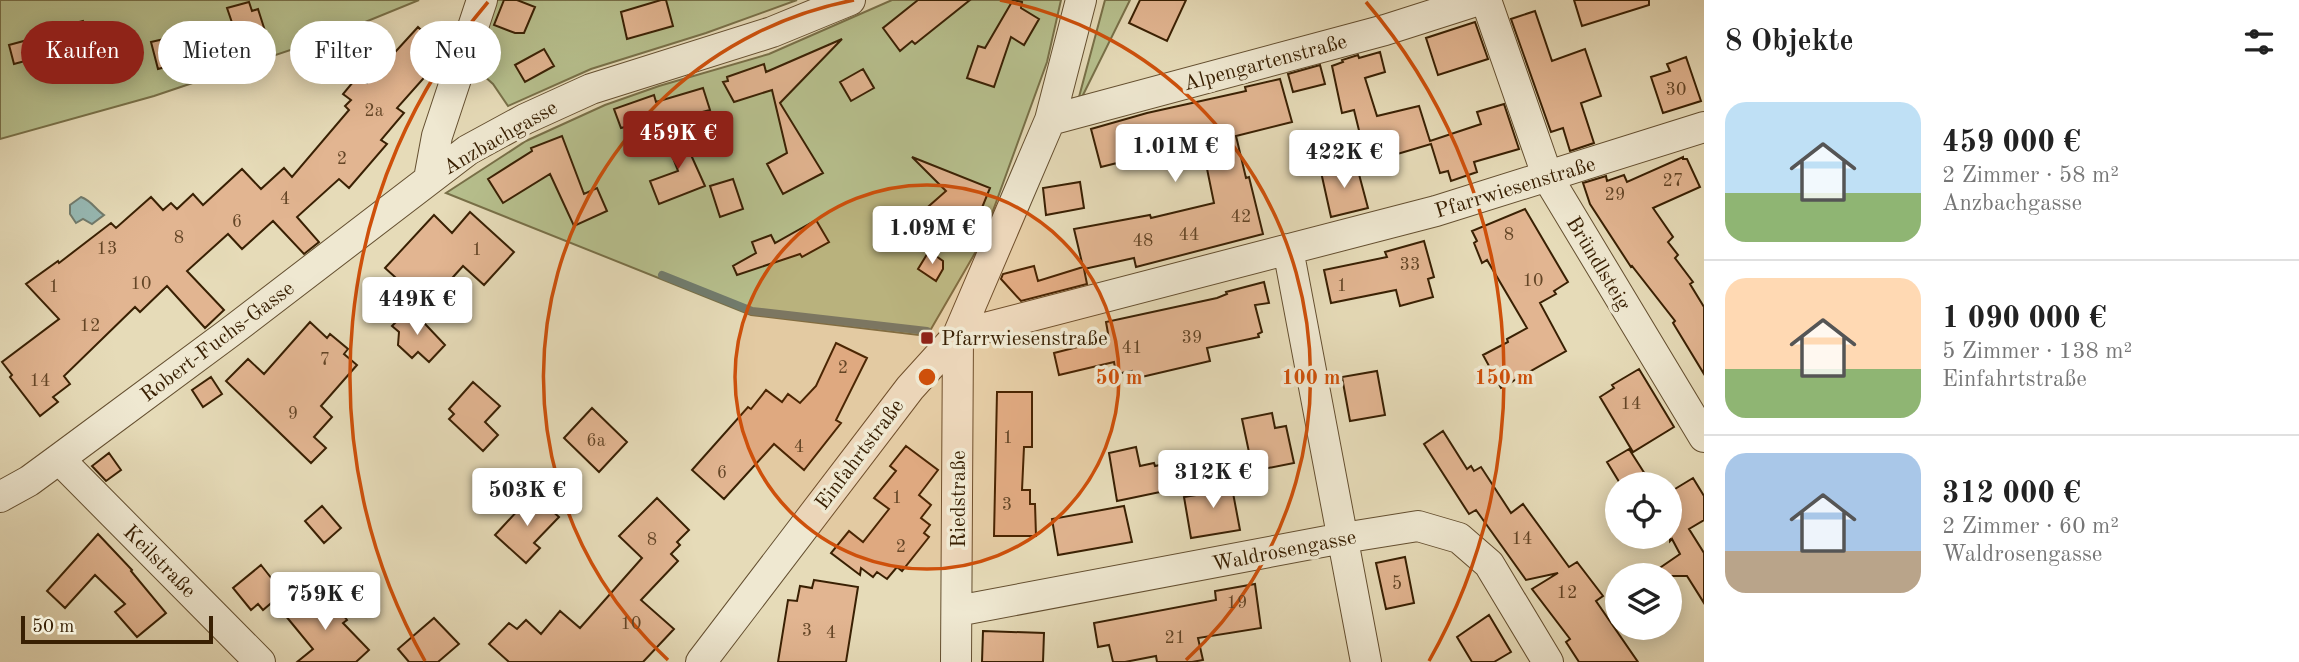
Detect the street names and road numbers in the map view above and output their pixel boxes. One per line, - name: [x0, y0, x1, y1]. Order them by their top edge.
- street label: Alpengartenstraße: [1181, 32, 1349, 95]
- street label: Anzbachgasse: [440, 97, 561, 179]
- street label: Pfarrwiesenstraße: [1433, 154, 1598, 223]
- street label: Bründlsteig: [1562, 213, 1634, 315]
- street label: Robert-Fuchs-Gasse: [137, 278, 298, 407]
- street label: Einfahrtstraße: [812, 396, 908, 514]
- street label: Riedstraße: [949, 450, 970, 548]
- street label: Keilstraße: [119, 522, 199, 602]
- street label: Waldrosengasse: [1210, 527, 1358, 576]

